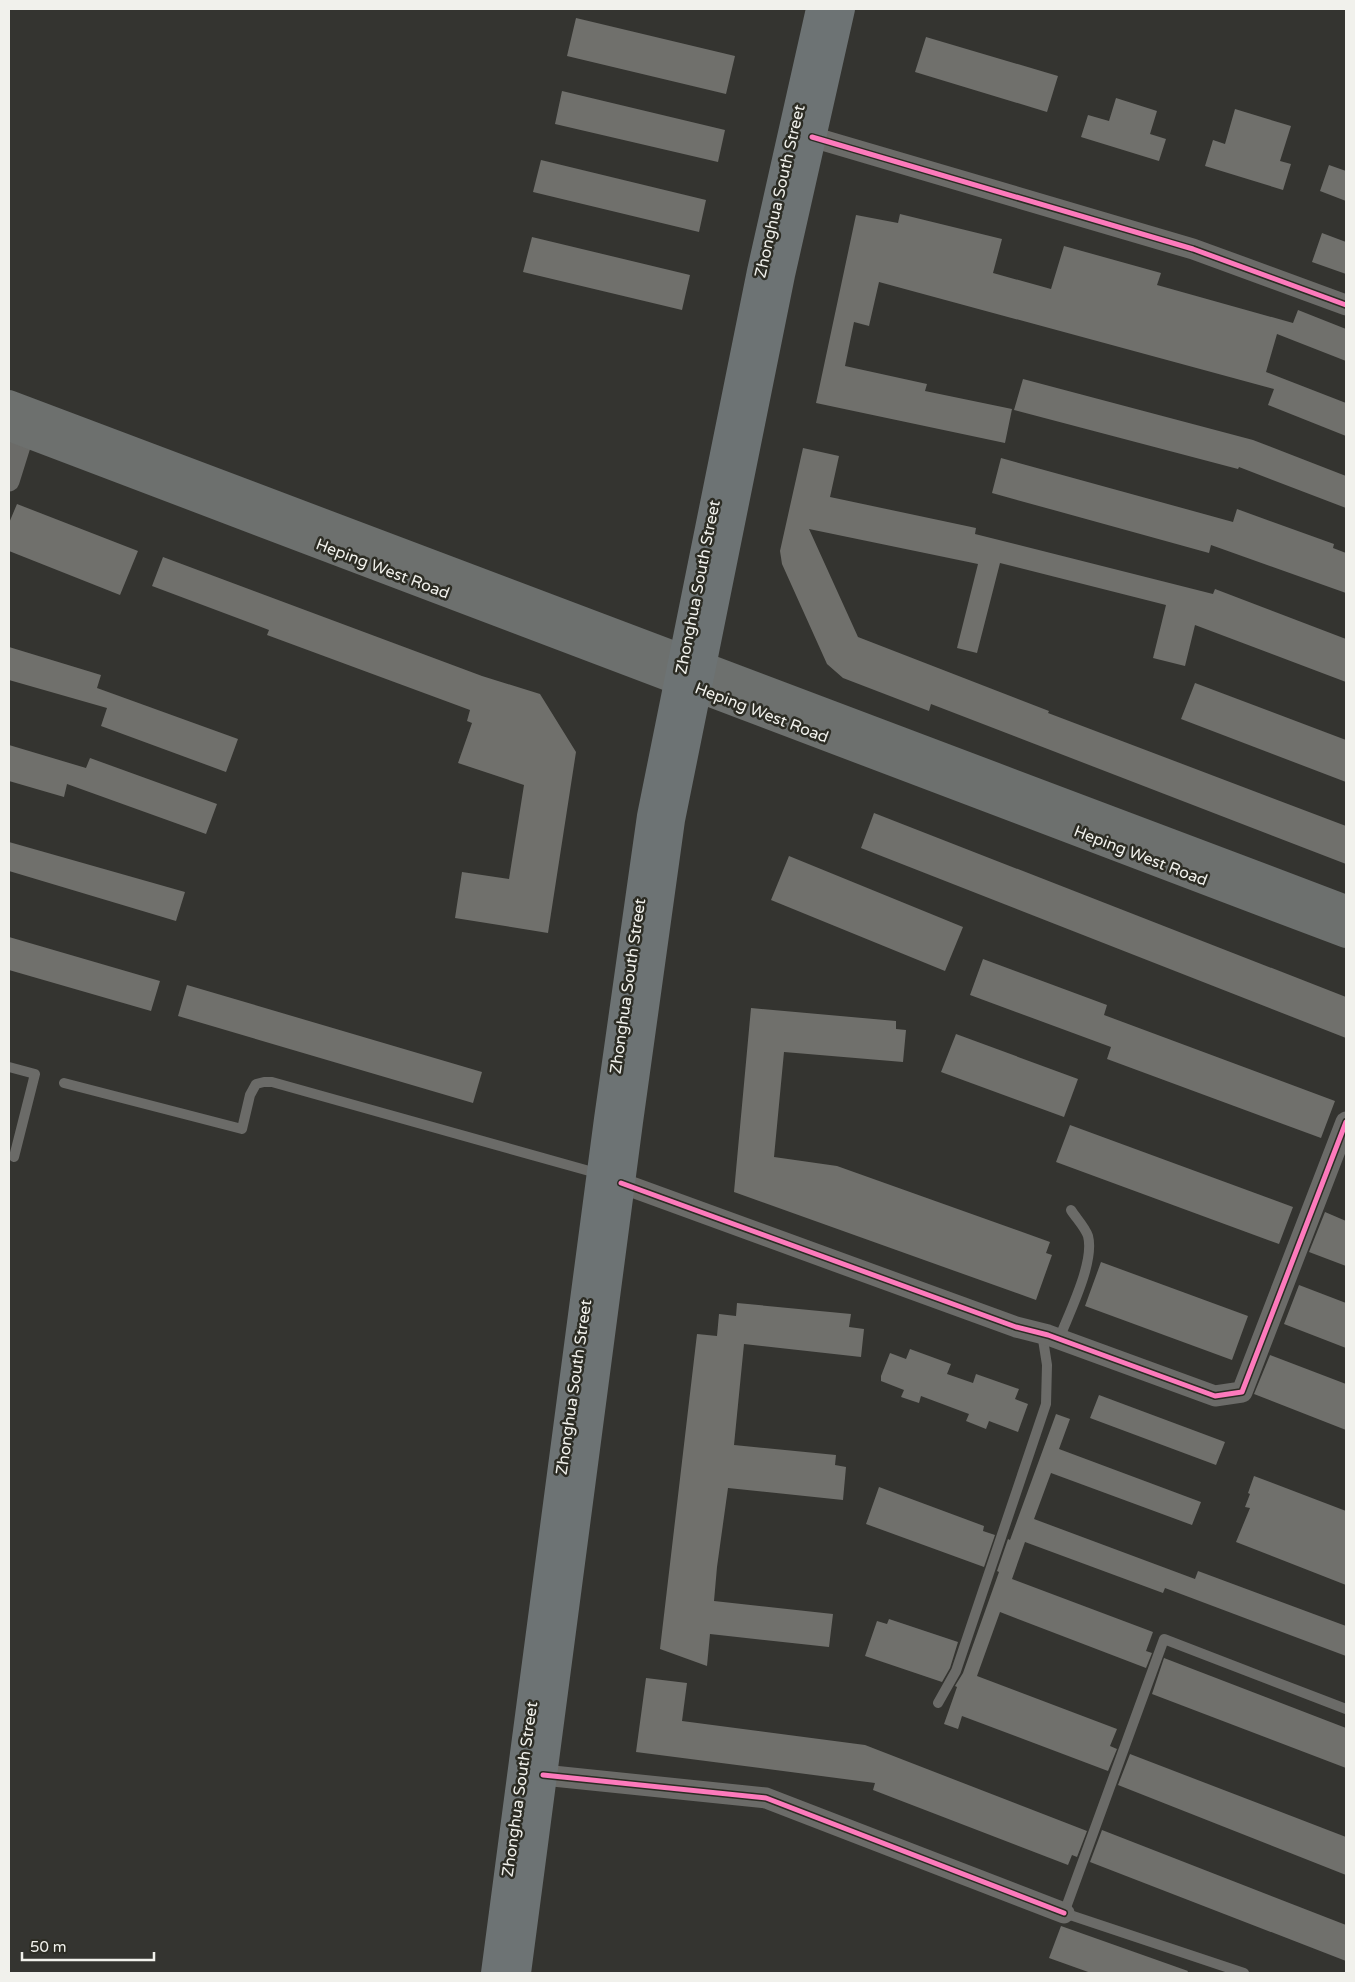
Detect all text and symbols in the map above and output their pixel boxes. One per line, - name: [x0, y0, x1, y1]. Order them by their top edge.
- street label: Zhonghua South Street: [750, 103, 810, 280]
- street label: Zhonghua South Street: [671, 498, 725, 676]
- street label: Heping West Road: [313, 534, 452, 604]
- street label: Heping West Road: [692, 678, 831, 748]
- street label: Heping West Road: [1071, 821, 1210, 891]
- street label: Zhonghua South Street: [606, 897, 650, 1075]
- street label: Zhonghua South Street: [552, 1298, 596, 1476]
- street label: Zhonghua South Street: [498, 1700, 542, 1878]
- scale bar: [22, 1930, 155, 1962]
- text: 50 m: [30, 1938, 67, 1956]

